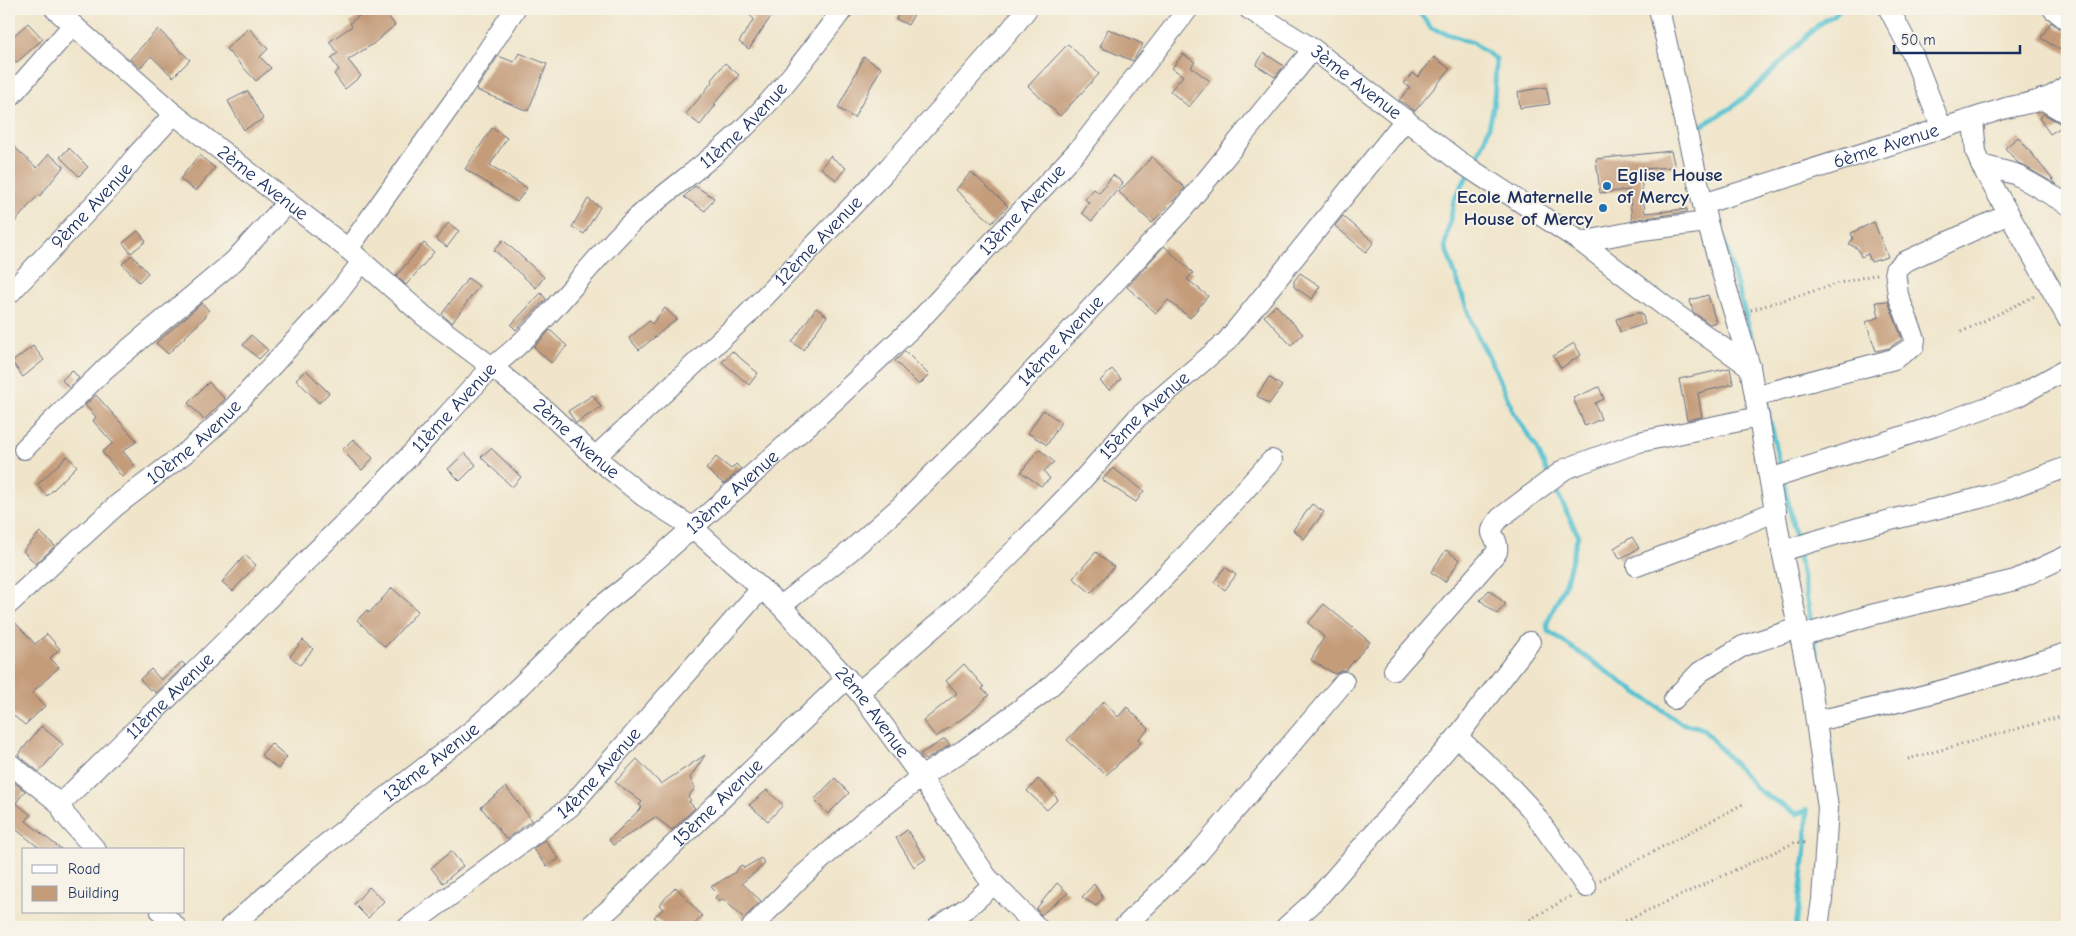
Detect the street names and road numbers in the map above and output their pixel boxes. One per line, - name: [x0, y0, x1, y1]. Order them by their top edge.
- street label: 3ème Avenue: [1306, 40, 1406, 124]
- street label: 11ème Avenue: [695, 78, 792, 173]
- street label: 6ème Avenue: [1831, 119, 1941, 173]
- street label: 2ème Avenue: [213, 141, 313, 225]
- street label: 9ème Avenue: [47, 159, 137, 253]
- street label: 13ème Avenue: [975, 160, 1070, 260]
- street label: 12ème Avenue: [770, 191, 867, 290]
- street label: 14ème Avenue: [1013, 291, 1108, 391]
- street label: 11ème Avenue: [407, 358, 501, 457]
- street label: 15ème Avenue: [1095, 367, 1194, 464]
- street label: 2ème Avenue: [529, 394, 624, 483]
- street label: 10ème Avenue: [142, 395, 246, 489]
- street label: 13ème Avenue: [682, 445, 783, 539]
- street label: 11ème Avenue: [122, 648, 218, 744]
- street label: 2ème Avenue: [830, 662, 914, 762]
- street label: 13ème Avenue: [378, 718, 484, 807]
- street label: 14ème Avenue: [553, 723, 646, 824]
- street label: 15ème Avenue: [668, 754, 767, 851]

